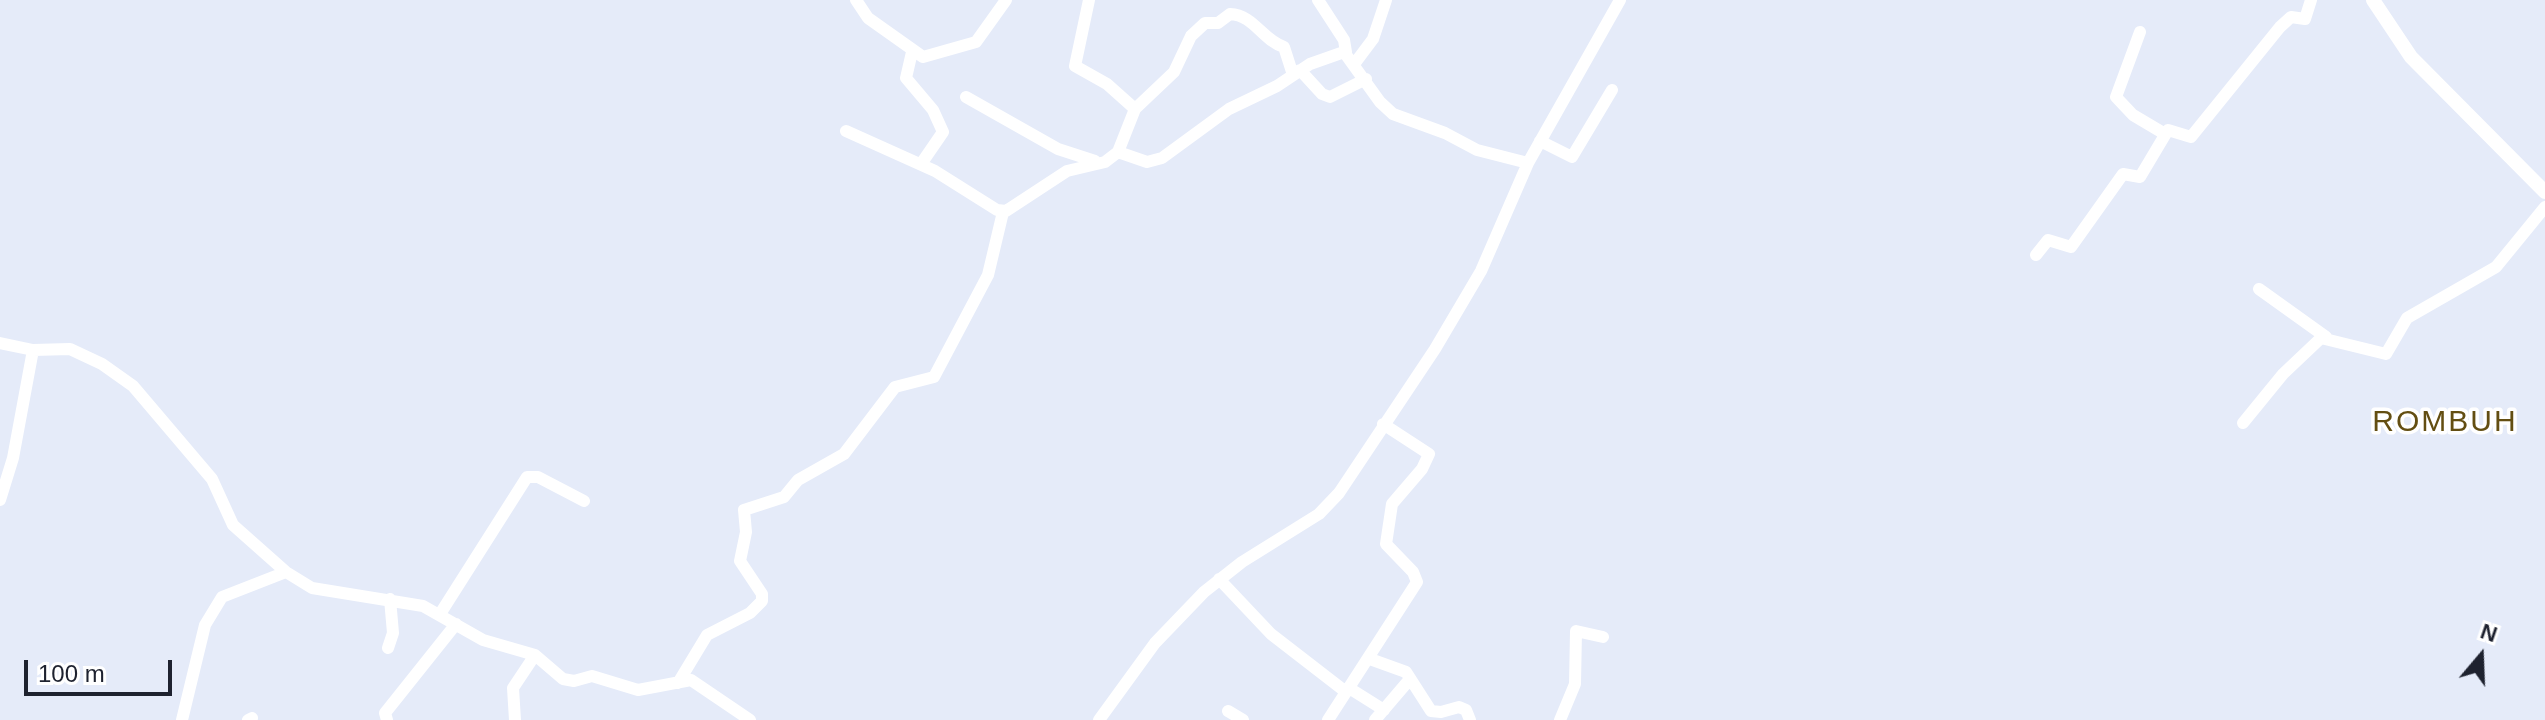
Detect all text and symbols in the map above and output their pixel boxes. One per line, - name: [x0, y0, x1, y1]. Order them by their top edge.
- district label: ROMBUH: [2372, 405, 2518, 441]
- north arrow: [2441, 616, 2521, 696]
- text: N: [2477, 618, 2501, 647]
- scale bar: [28, 644, 176, 694]
- text: 100 m: [38, 660, 105, 687]

